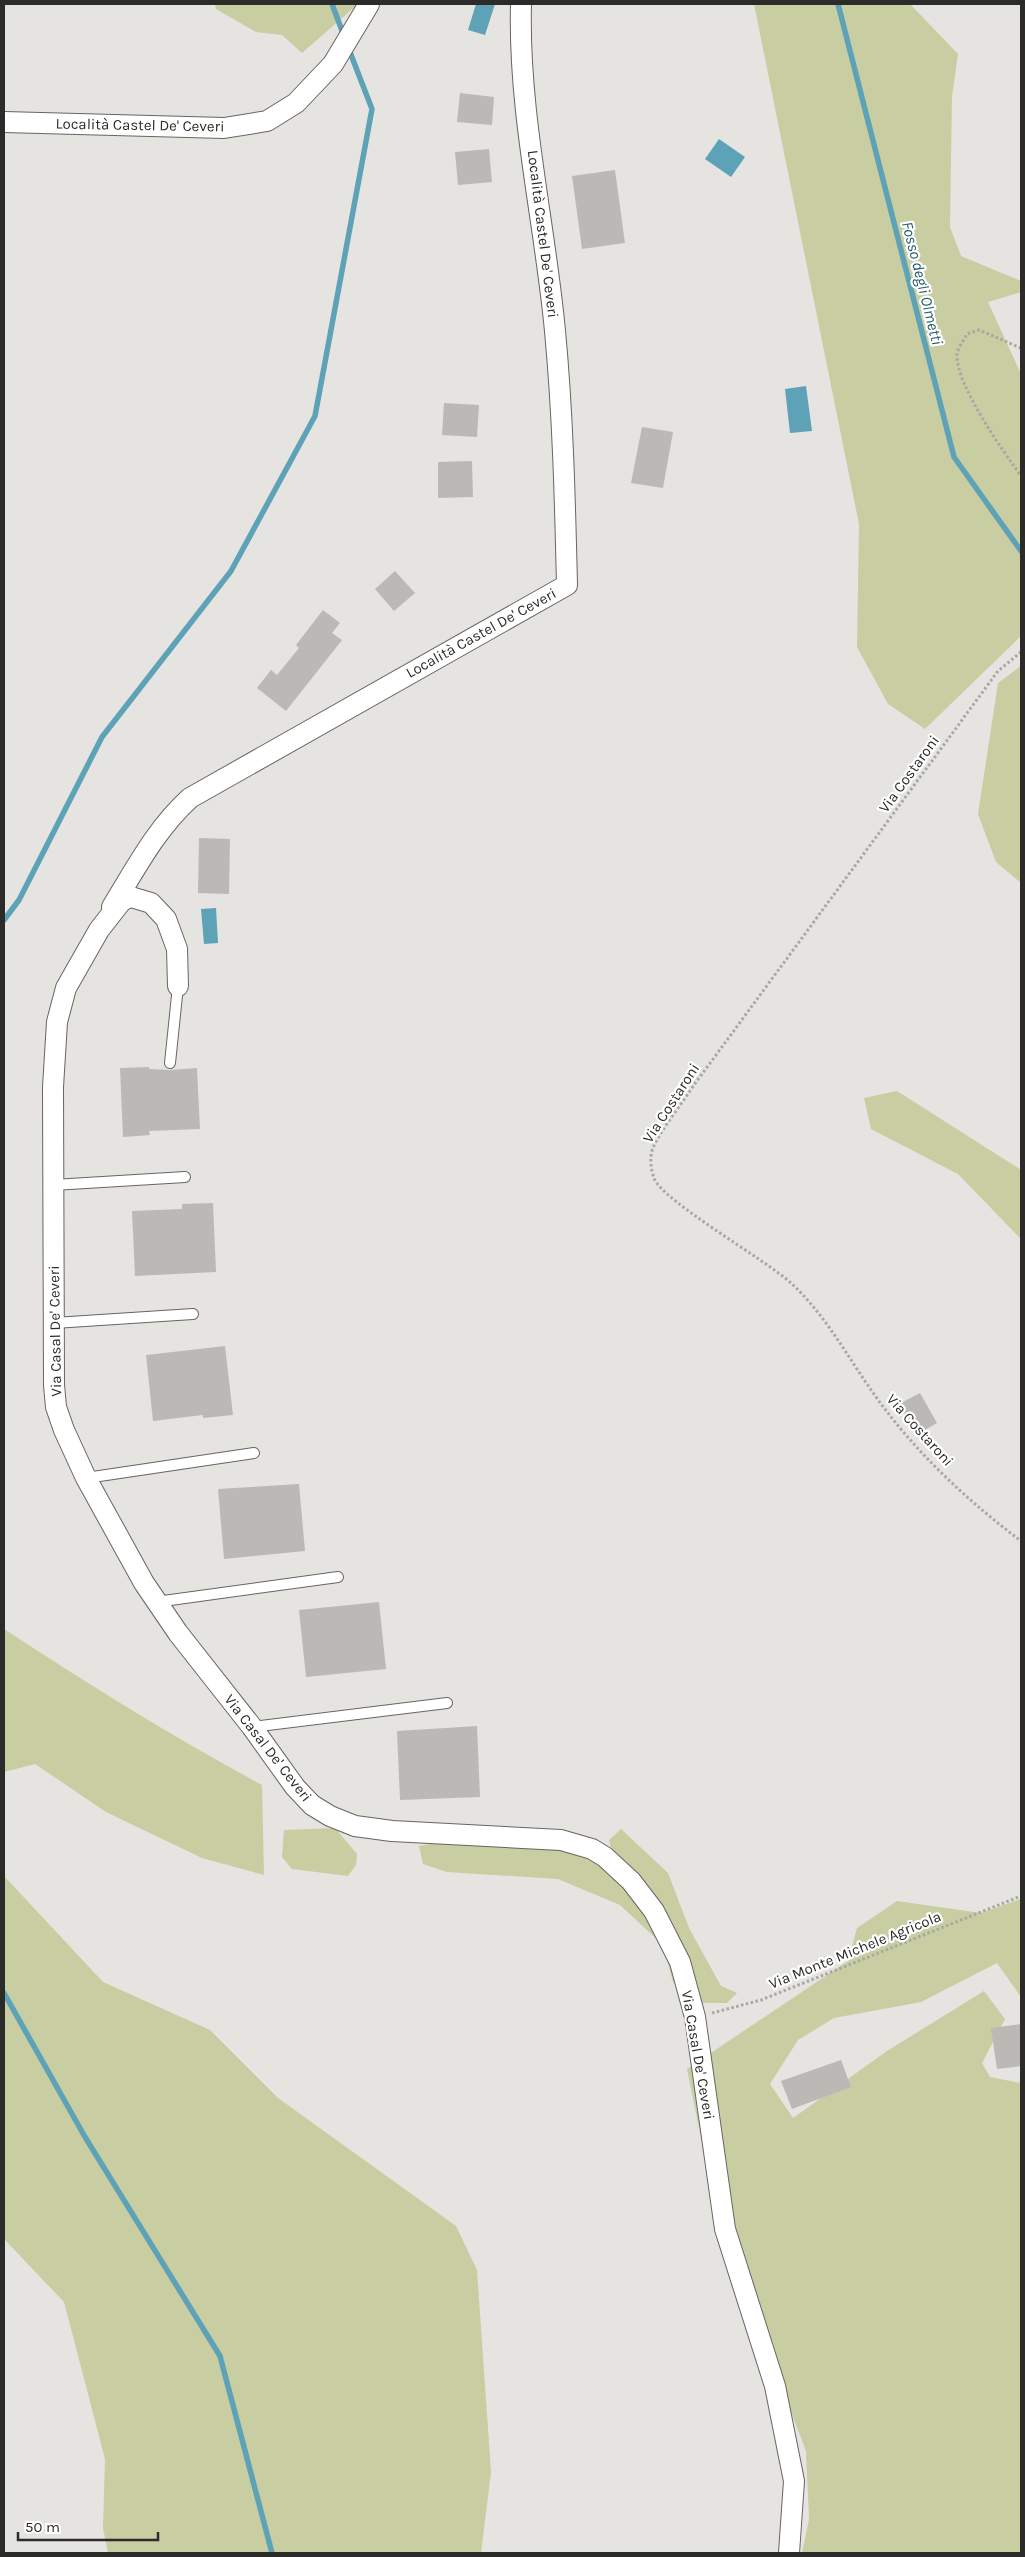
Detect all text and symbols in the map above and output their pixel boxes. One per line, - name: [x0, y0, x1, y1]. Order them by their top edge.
- street label: Località Castel De' Ceveri: [55, 115, 225, 135]
- street label: Località Castel De' Ceveri: [524, 149, 562, 319]
- water label: Fosso degli Olmetti: [898, 219, 947, 347]
- street label: Località Castel De' Ceveri: [403, 584, 559, 682]
- street label: Via Costaroni: [875, 732, 943, 816]
- street label: Via Costaroni: [639, 1060, 703, 1146]
- street label: Via Casal De' Ceveri: [45, 1265, 65, 1397]
- street label: Via Costaroni: [883, 1390, 957, 1470]
- street label: Via Casal De' Ceveri: [220, 1691, 316, 1805]
- street label: Via Monte Michele Agricola: [766, 1907, 944, 1993]
- street label: Via Casal De' Ceveri: [678, 1989, 718, 2121]
- scale bar: [18, 2510, 158, 2542]
- text: 50 m: [25, 2518, 60, 2536]

